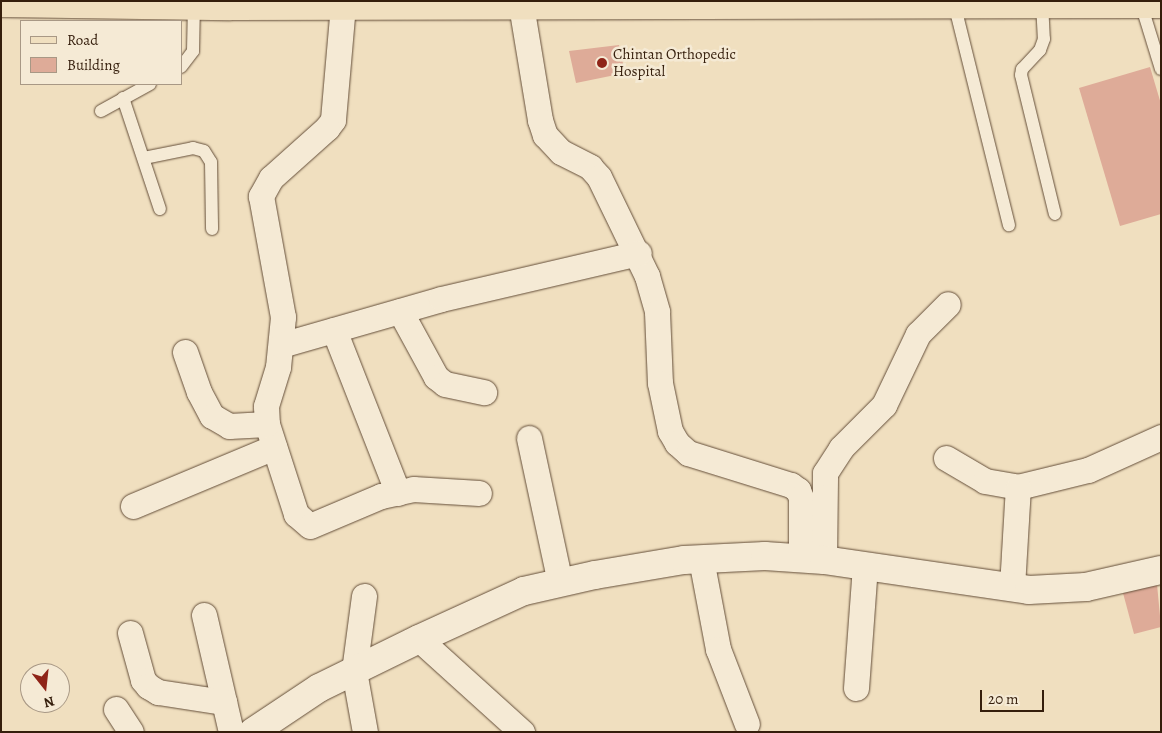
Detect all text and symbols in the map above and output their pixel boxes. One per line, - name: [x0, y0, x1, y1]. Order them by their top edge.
- legend: [20, 20, 182, 85]
- text: Road: [67, 30, 98, 50]
- place label: Chintan Orthopedic Hospital: [613, 45, 736, 80]
- text: Building: [67, 55, 120, 75]
- marker: Chintan Orthopedic Hospital: [595, 56, 609, 70]
- north arrow: [20, 663, 70, 713]
- scale bar: [982, 680, 1046, 712]
- text: 20 m: [988, 689, 1019, 709]
- text: N: [41, 691, 57, 712]

